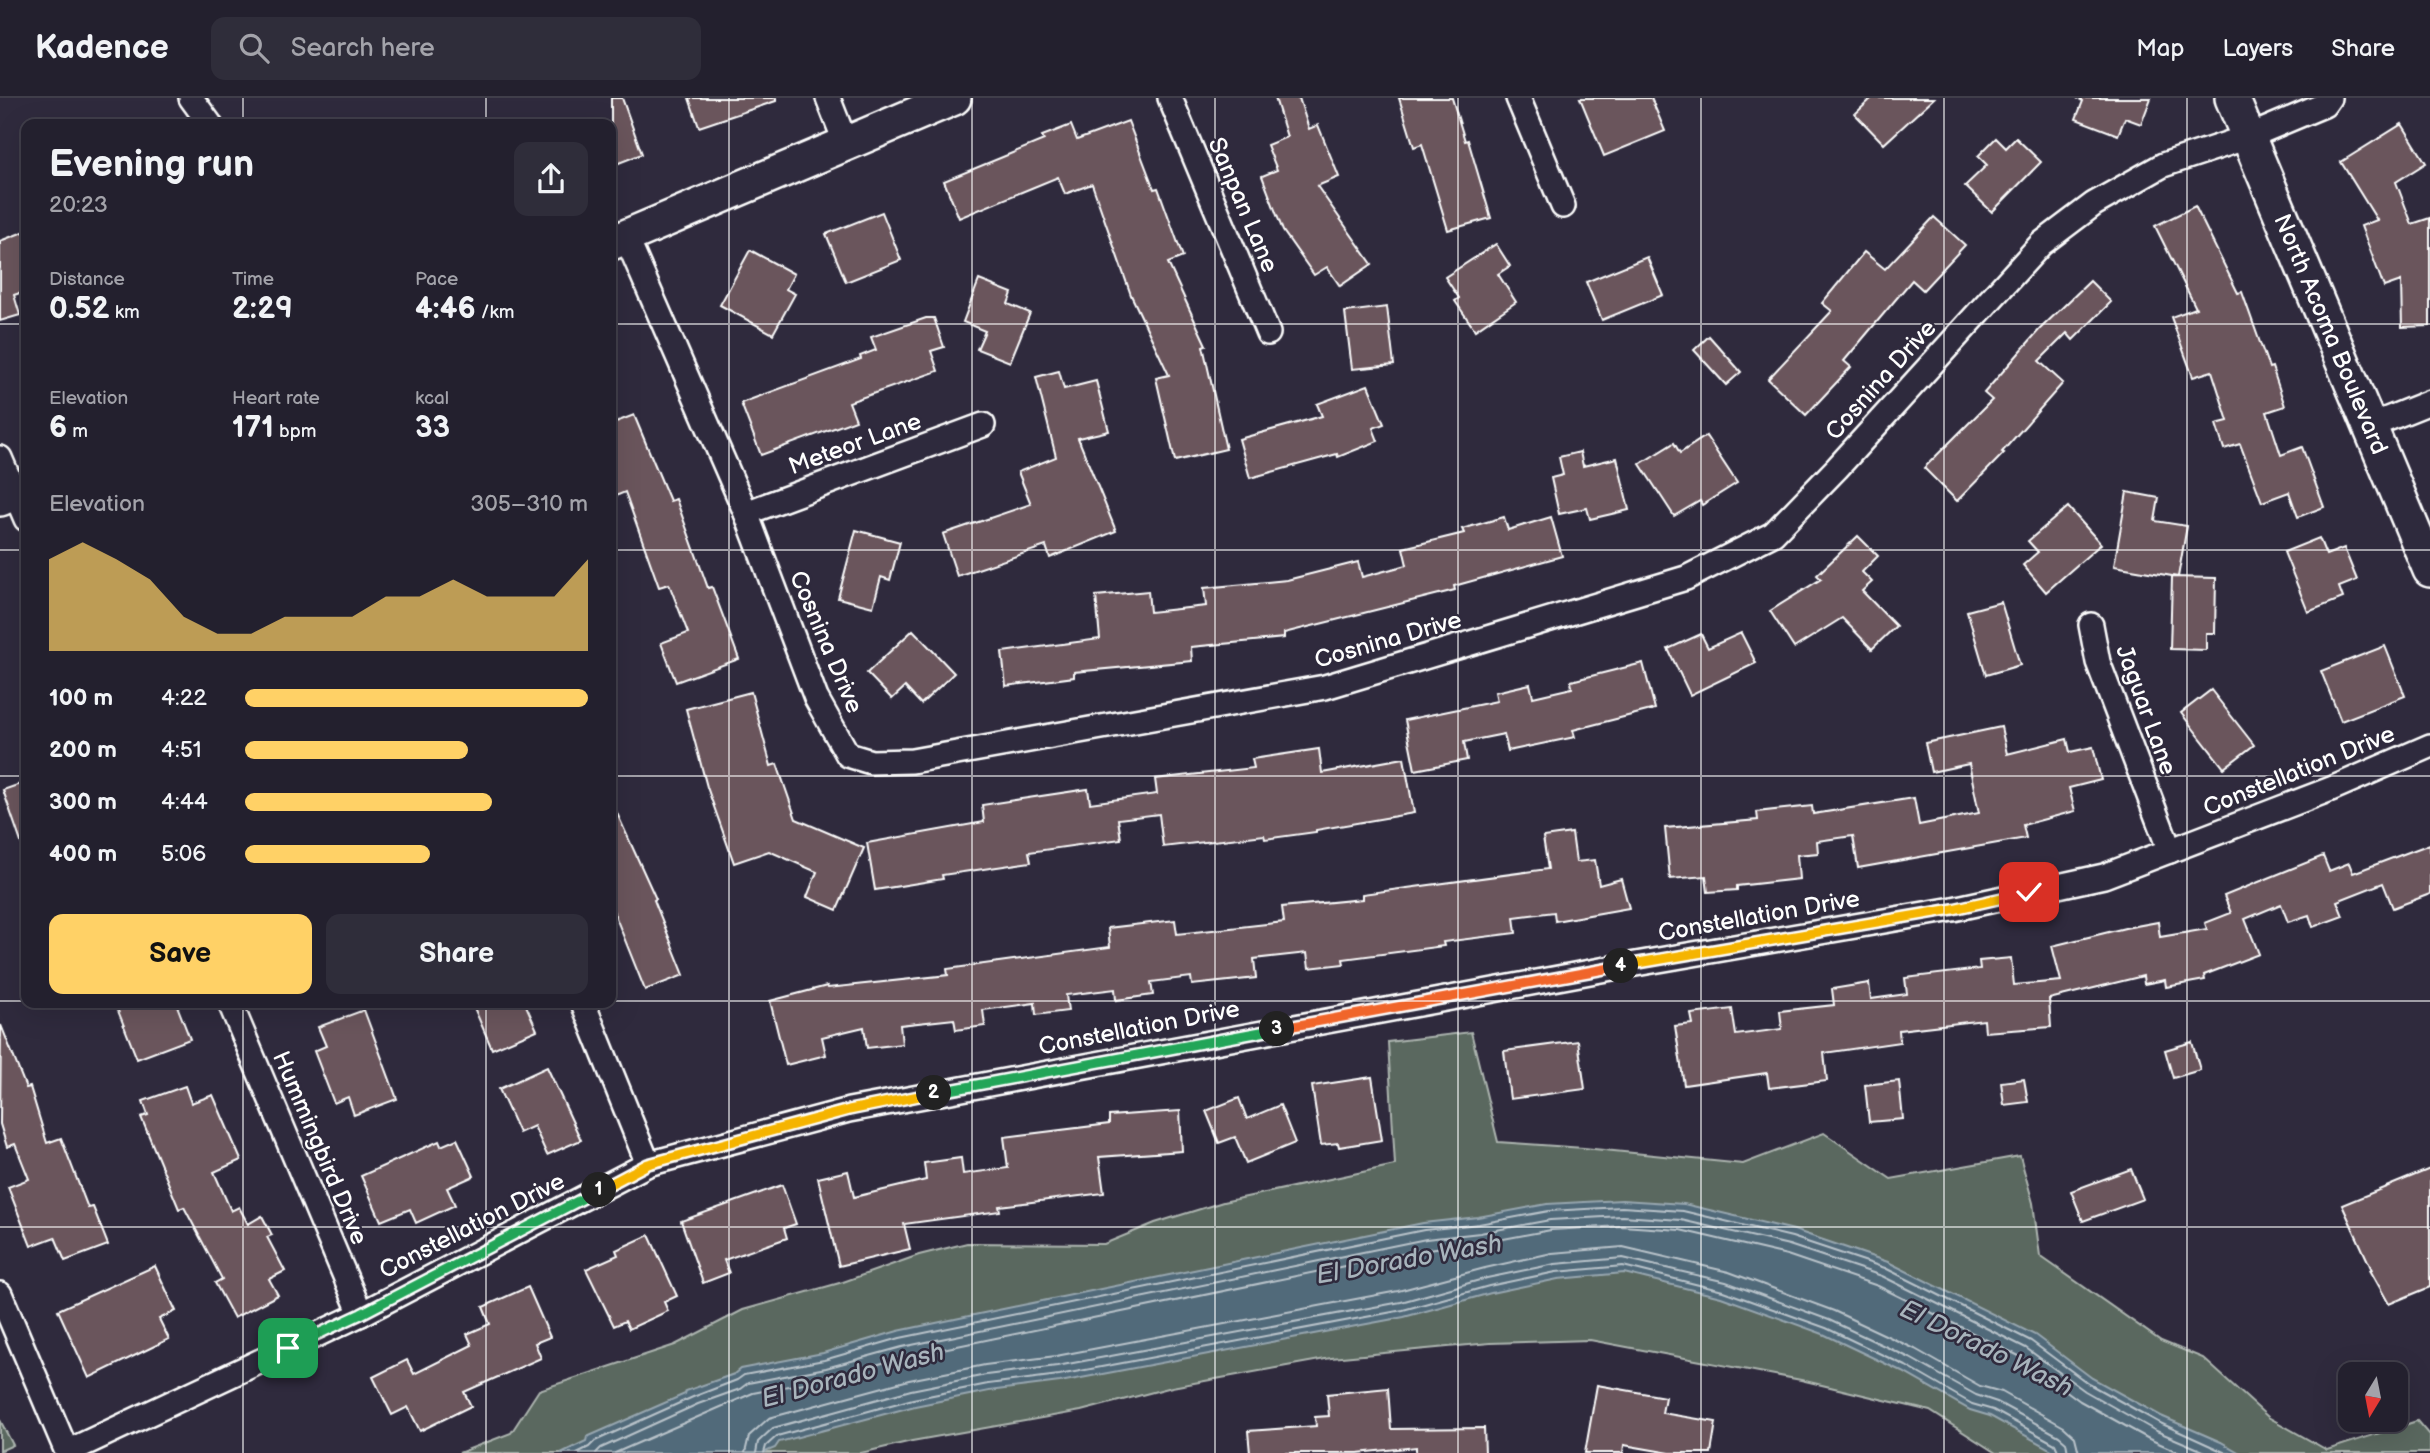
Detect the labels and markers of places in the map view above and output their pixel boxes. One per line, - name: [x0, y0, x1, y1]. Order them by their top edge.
- pin: [1999, 862, 2059, 922]
- pin: 4: [1604, 948, 1638, 984]
- pin: 3: [1260, 1012, 1294, 1046]
- pin: 2: [916, 1076, 951, 1110]
- pin: 1: [582, 1172, 616, 1208]
- pin: [258, 1318, 318, 1378]

